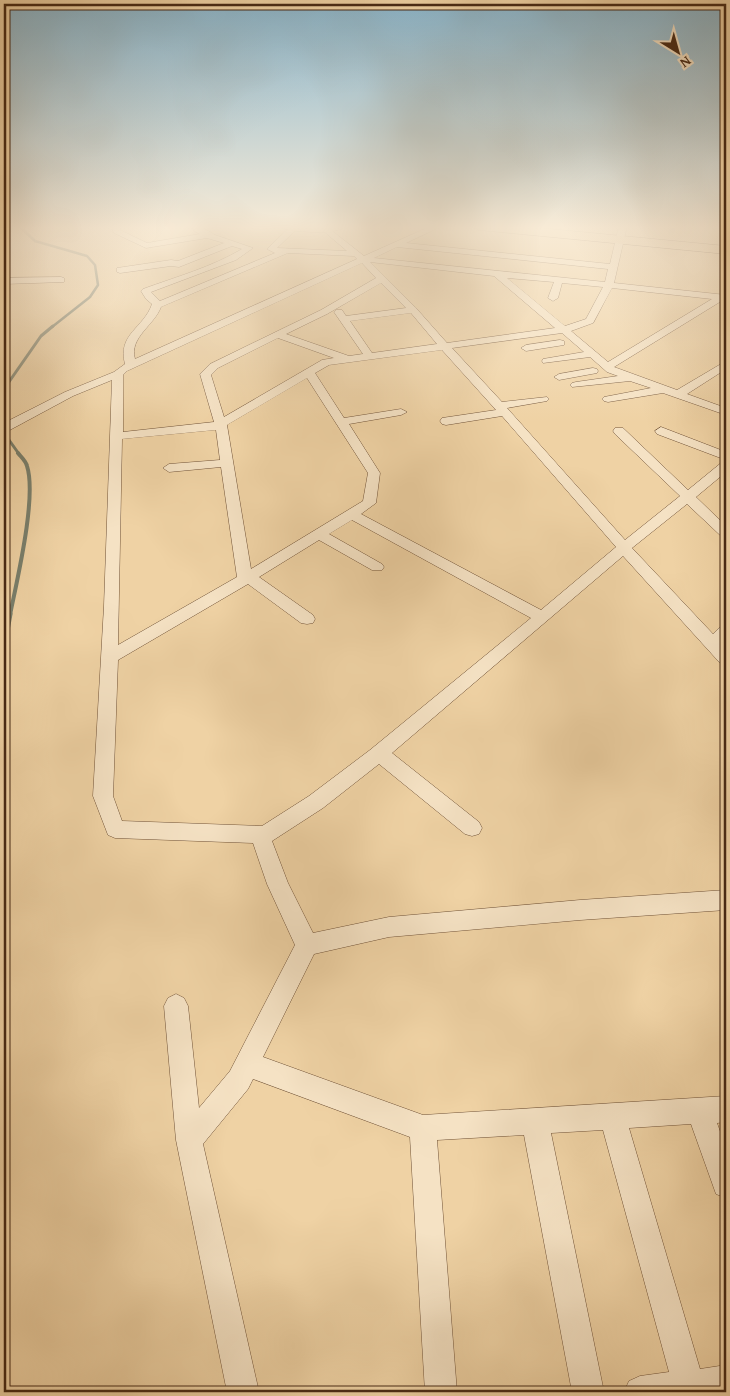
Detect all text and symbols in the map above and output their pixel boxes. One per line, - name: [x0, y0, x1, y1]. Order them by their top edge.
- north arrow: [652, 28, 702, 78]
- text: N: [676, 52, 696, 74]

